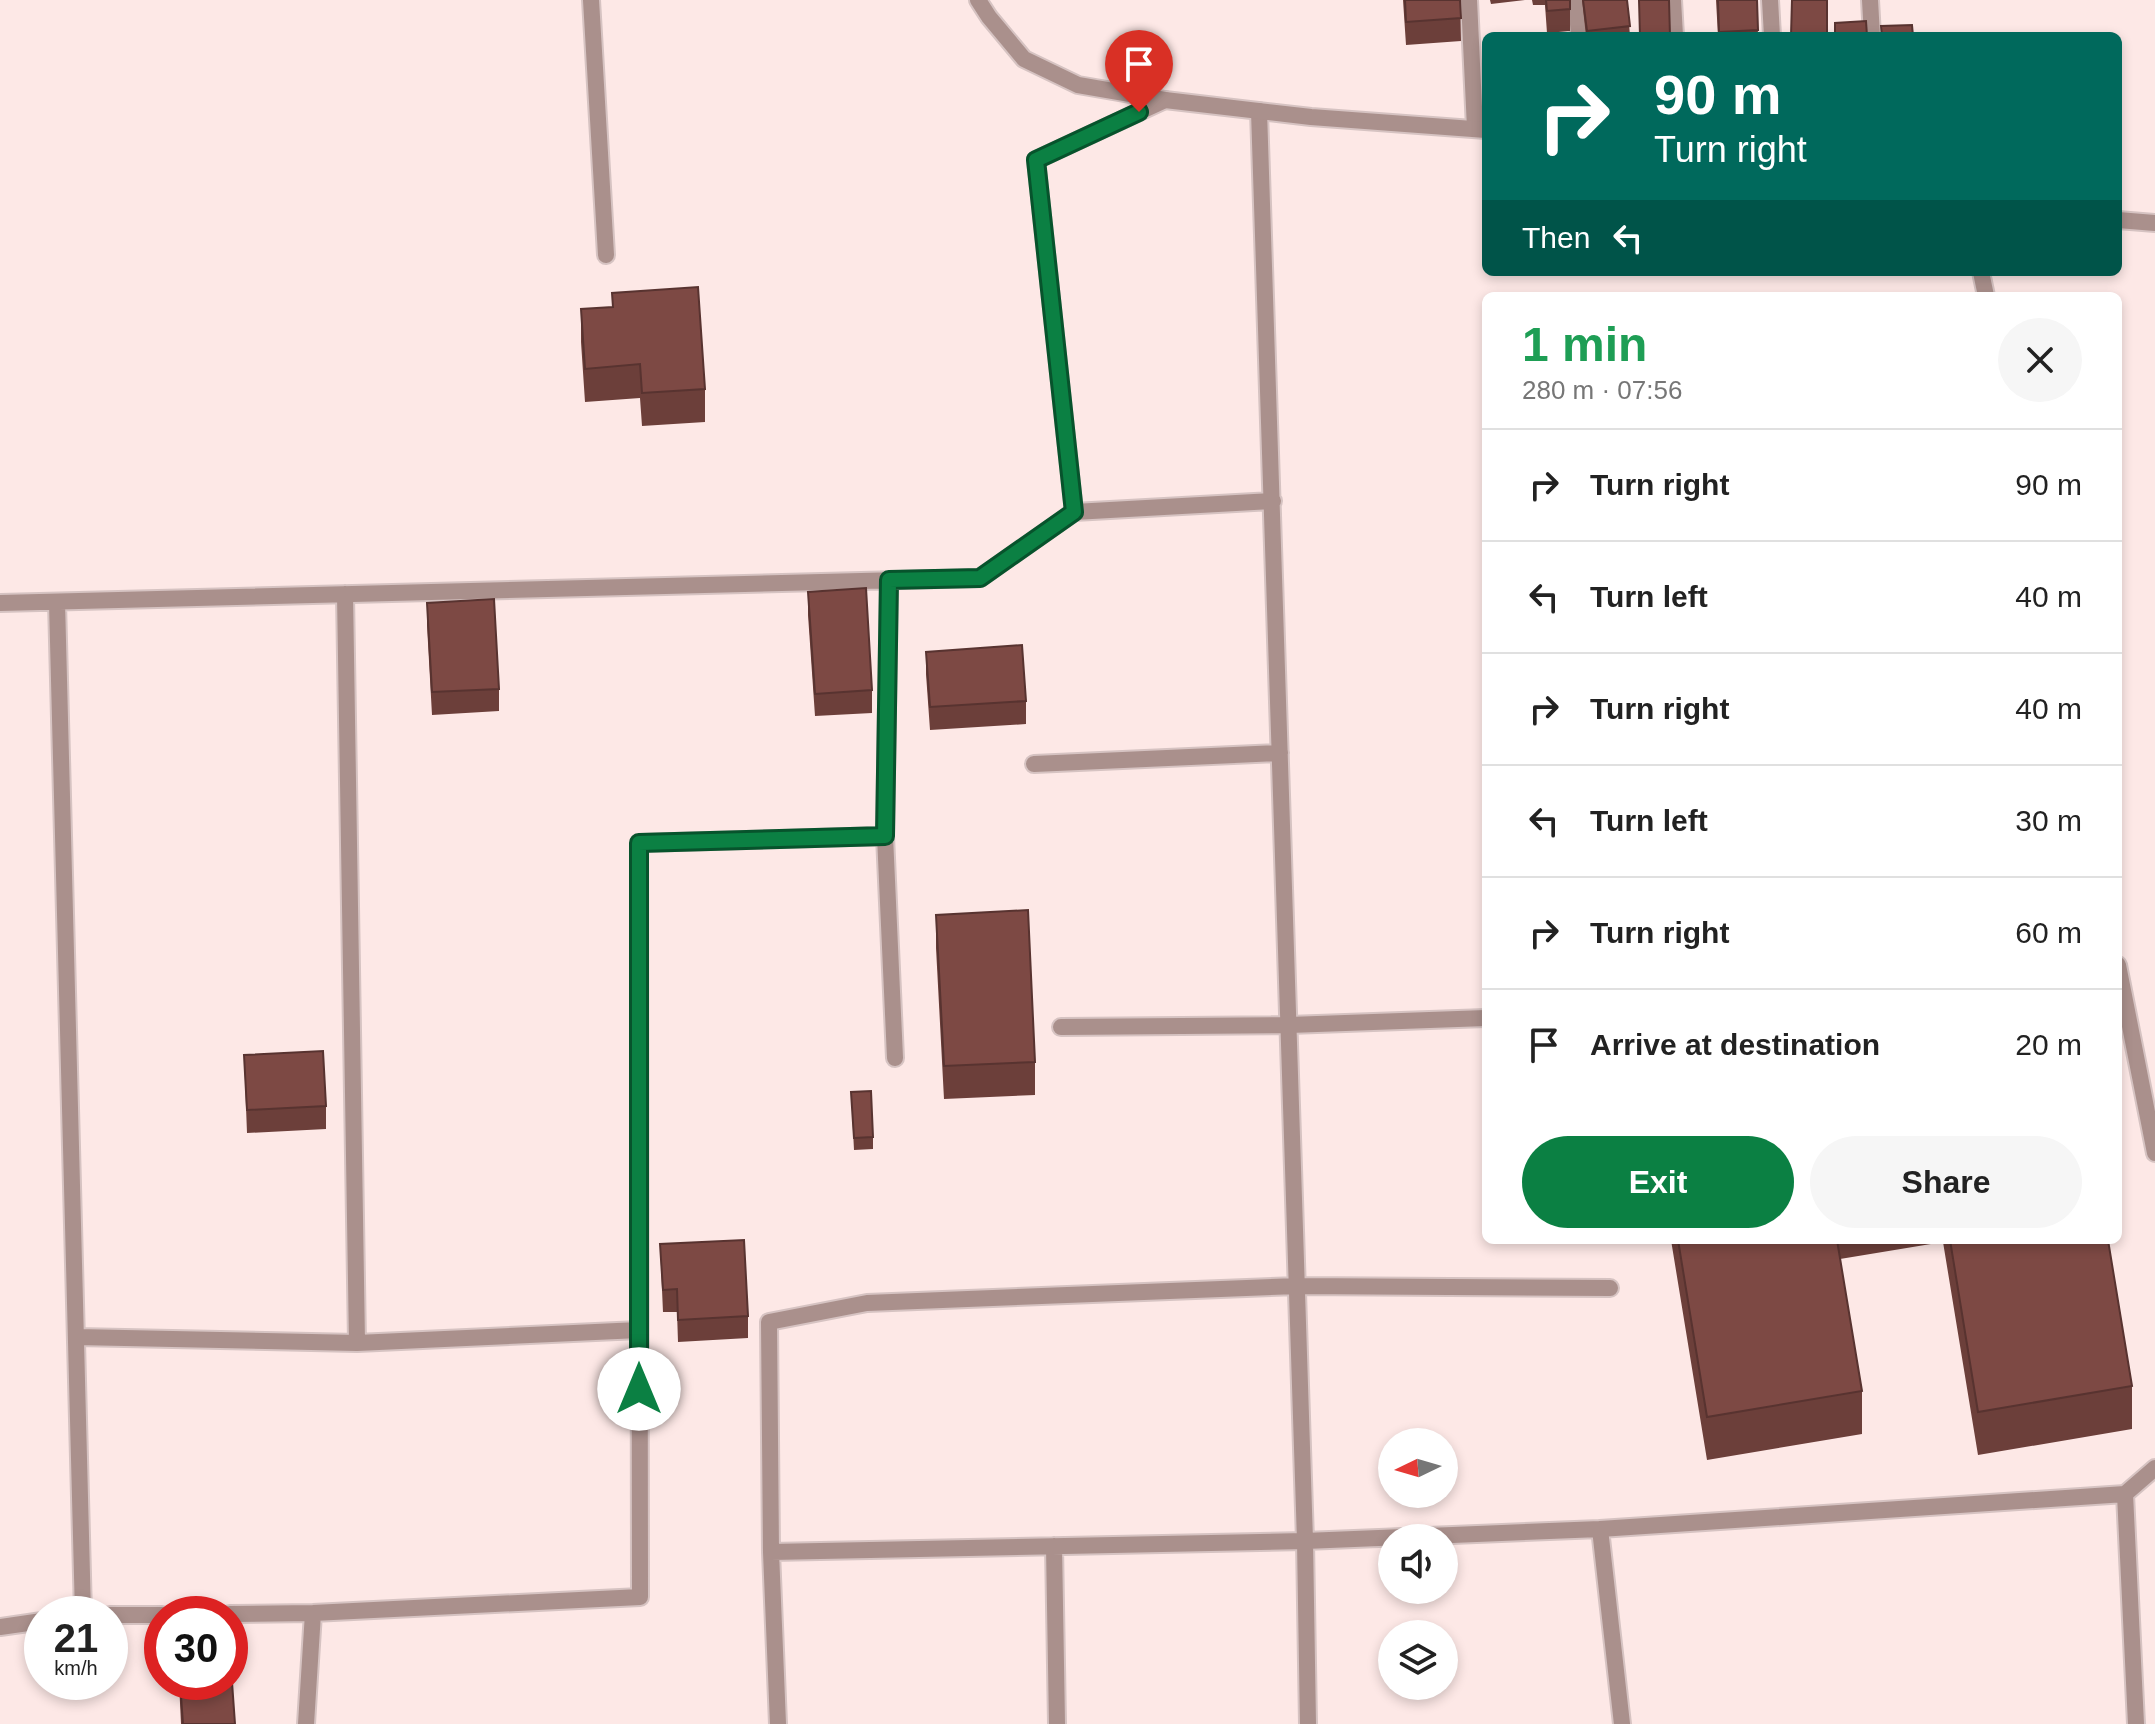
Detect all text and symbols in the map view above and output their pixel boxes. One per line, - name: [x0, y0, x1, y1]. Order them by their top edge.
- pin: [1105, 30, 1173, 112]
- icon: arrive: [1117, 42, 1161, 86]
- text: 90 m: [1654, 63, 1782, 126]
- icon: right: [1522, 64, 1626, 168]
- text: Turn right: [1654, 129, 1807, 170]
- icon: left: [1606, 216, 1650, 260]
- text: Then: [1522, 221, 1590, 254]
- text: 1 min: [1522, 318, 1647, 371]
- button: close: [1998, 318, 2082, 402]
- text: 280 m · 07:56: [1522, 375, 1682, 405]
- icon: right: [1522, 463, 1566, 507]
- text: Turn right: [1590, 468, 1729, 501]
- text: 90 m: [2015, 468, 2082, 501]
- icon: left: [1522, 575, 1566, 619]
- text: Turn left: [1590, 580, 1708, 613]
- text: 40 m: [2015, 580, 2082, 613]
- icon: right: [1522, 687, 1566, 731]
- text: Turn right: [1590, 692, 1729, 725]
- text: 40 m: [2015, 692, 2082, 725]
- icon: left: [1522, 799, 1566, 843]
- text: Turn left: [1590, 804, 1708, 837]
- text: 30 m: [2015, 804, 2082, 837]
- icon: right: [1522, 911, 1566, 955]
- text: Turn right: [1590, 916, 1729, 949]
- text: 60 m: [2015, 916, 2082, 949]
- icon: arrive: [1522, 1023, 1566, 1067]
- text: Arrive at destination: [1590, 1028, 1880, 1061]
- text: 20 m: [2015, 1028, 2082, 1061]
- button: Exit: [1522, 1136, 1794, 1228]
- button: Share: [1810, 1136, 2082, 1228]
- position arrow: [597, 1347, 681, 1431]
- north arrow: [1378, 1428, 1458, 1508]
- map controls: [1378, 1428, 1458, 1700]
- button: sound: [1378, 1524, 1458, 1604]
- speed limit sign: 30: [144, 1596, 248, 1700]
- text: 21: [54, 1616, 98, 1660]
- button: layers: [1378, 1620, 1458, 1700]
- text: km/h: [54, 1657, 98, 1679]

